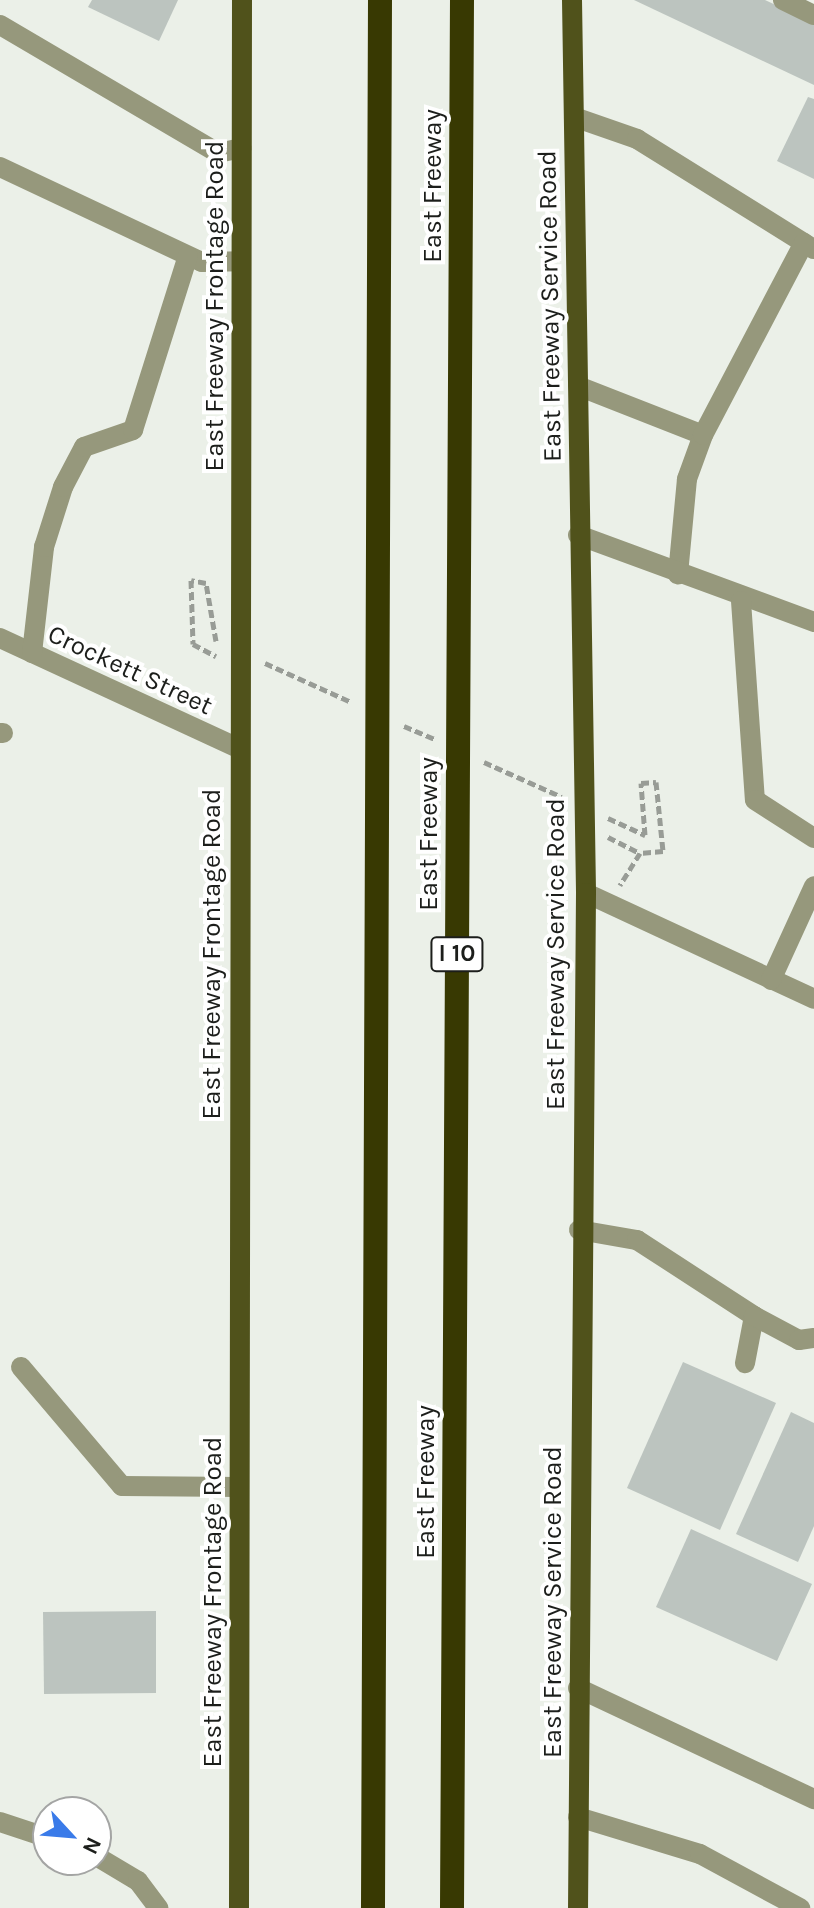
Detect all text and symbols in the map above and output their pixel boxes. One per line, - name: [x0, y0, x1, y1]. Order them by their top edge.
- street label: East Freeway: [417, 109, 449, 263]
- street label: East Freeway Frontage Road: [199, 141, 231, 471]
- street label: East Freeway Service Road: [532, 150, 568, 462]
- street label: Crockett Street: [43, 618, 217, 722]
- street label: East Freeway: [413, 757, 445, 911]
- street label: East Freeway Frontage Road: [196, 789, 228, 1119]
- street label: East Freeway Service Road: [540, 798, 572, 1110]
- road number: I 10: [429, 934, 485, 974]
- street label: East Freeway: [410, 1405, 442, 1559]
- street label: East Freeway Frontage Road: [197, 1437, 229, 1767]
- street label: East Freeway Service Road: [537, 1446, 569, 1758]
- north arrow: [32, 1796, 112, 1876]
- text: N: [77, 1833, 107, 1858]

